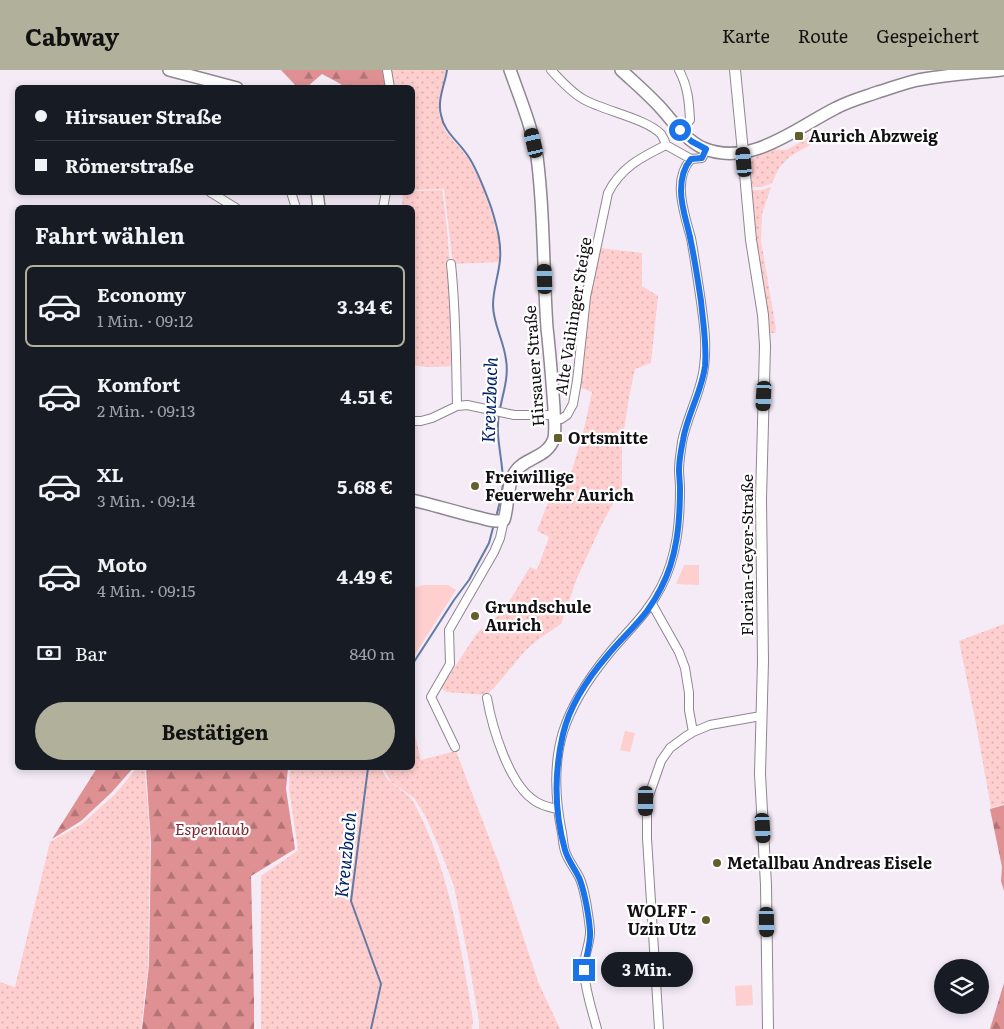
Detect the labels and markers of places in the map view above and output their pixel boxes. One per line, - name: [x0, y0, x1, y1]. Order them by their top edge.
- place label: Aurich Abzweig: [809, 123, 938, 147]
- marker: Aurich Abzweig: [793, 130, 805, 142]
- place label: Ortsmitte: [568, 425, 648, 449]
- marker: Ortsmitte: [552, 432, 564, 444]
- place label: Freiwillige Feuerwehr Aurich: [485, 464, 634, 506]
- marker: Freiwillige Feuerwehr Aurich: [469, 480, 481, 492]
- place label: Grundschule Aurich: [485, 594, 591, 636]
- marker: Grundschule Aurich: [469, 610, 481, 622]
- place label: Metallbau Andreas Eisele: [727, 850, 932, 874]
- marker: Metallbau Andreas Eisele: [711, 857, 723, 869]
- place label: WOLFF - Uzin Utz: [627, 898, 696, 940]
- marker: WOLFF - Uzin Utz: [700, 914, 712, 926]

